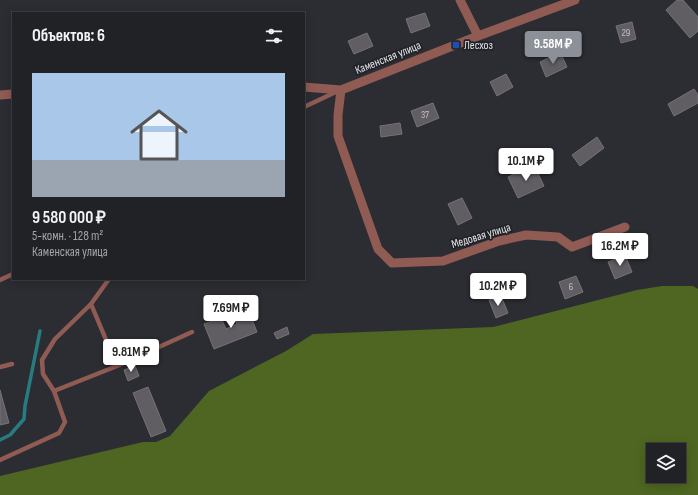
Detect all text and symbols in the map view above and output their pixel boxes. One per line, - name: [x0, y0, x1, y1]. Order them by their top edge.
- icon: filters: [263, 25, 285, 47]
- text: Объектов: 6: [32, 26, 105, 46]
- house number: 29: [622, 27, 630, 39]
- pin: 9.58M ₽: [516, 31, 590, 65]
- text: 9.58M ₽: [534, 36, 572, 52]
- street label: Каменская улица: [353, 38, 424, 78]
- place label: Лесхоз: [464, 38, 494, 53]
- marker: Лесхоз: [451, 40, 461, 50]
- icon: home: [123, 99, 195, 171]
- house number: 37: [421, 109, 429, 121]
- pin: 10.1M ₽: [489, 148, 563, 182]
- text: 10.1M ₽: [508, 153, 544, 169]
- text: 9 580 000 ₽: [32, 208, 106, 228]
- street label: Медовая улица: [449, 220, 513, 252]
- text: 5-комн. · 128 m²: [32, 228, 103, 244]
- pin: 16.2M ₽: [583, 233, 657, 267]
- text: 16.2M ₽: [601, 238, 639, 254]
- text: Каменская улица: [32, 244, 108, 260]
- pin: 10.2M ₽: [461, 273, 535, 307]
- text: 10.2M ₽: [479, 278, 517, 294]
- house number: 6: [569, 281, 573, 293]
- pin: 7.69M ₽: [194, 295, 268, 329]
- text: 7.69M ₽: [212, 300, 250, 316]
- pin: 9.81M ₽: [94, 339, 168, 373]
- text: 9.81M ₽: [112, 344, 150, 360]
- map controls: [646, 443, 686, 483]
- button: layers: [646, 443, 686, 483]

